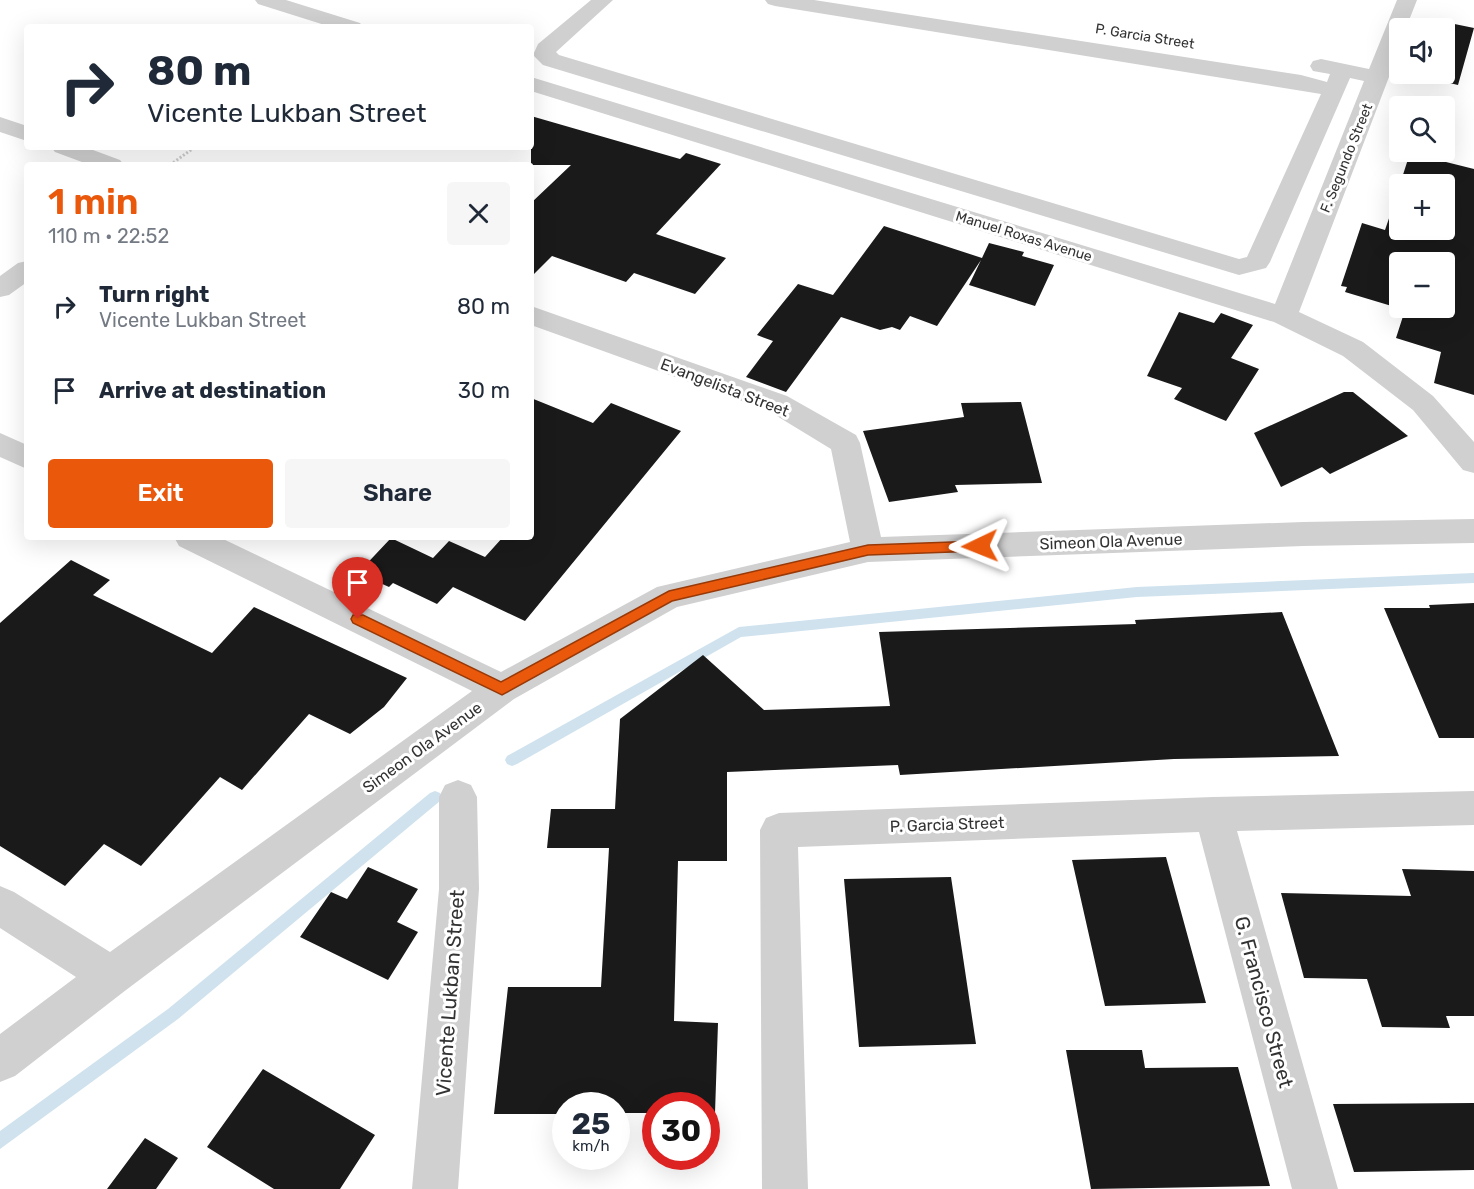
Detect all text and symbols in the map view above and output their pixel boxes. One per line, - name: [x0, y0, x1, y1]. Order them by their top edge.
- map controls: [1389, 18, 1455, 318]
- button: sound: [1389, 18, 1455, 84]
- street label: P. Garcia Street: [1094, 20, 1196, 53]
- text: 80 m: [147, 46, 251, 96]
- icon: right: [48, 48, 126, 126]
- button: search: [1389, 96, 1455, 162]
- text: Vicente Lukban Street: [147, 97, 427, 129]
- street label: F. Segundo Street: [1317, 101, 1376, 215]
- button: +: [1389, 174, 1455, 240]
- text: 1 min: [48, 180, 139, 223]
- button: close: [447, 182, 510, 245]
- street label: Manuel Roxas Avenue: [954, 208, 1094, 265]
- text: 110 m · 22:52: [48, 224, 169, 248]
- button: −: [1389, 252, 1455, 318]
- text: Turn right: [99, 281, 209, 308]
- icon: right: [48, 290, 81, 323]
- text: 80 m: [457, 293, 510, 320]
- text: Vicente Lukban Street: [99, 308, 306, 332]
- street label: Evangelista Street: [658, 354, 792, 421]
- icon: arrive: [48, 374, 81, 407]
- text: Arrive at destination: [99, 377, 326, 404]
- text: 30 m: [458, 377, 510, 404]
- button: Exit: [48, 459, 273, 528]
- button: Share: [285, 459, 510, 528]
- position arrow: [948, 514, 1012, 578]
- street label: Simeon Ola Avenue: [1039, 530, 1183, 553]
- pin: [332, 557, 383, 619]
- icon: arrive: [341, 566, 374, 599]
- street label: Simeon Ola Avenue: [359, 698, 486, 797]
- street label: P. Garcia Street: [890, 813, 1005, 836]
- street label: Vicente Lukban Street: [431, 889, 469, 1097]
- street label: G. Francisco Street: [1230, 914, 1298, 1091]
- speed limit sign: 30: [642, 1092, 720, 1170]
- text: 25: [572, 1106, 610, 1142]
- text: km/h: [572, 1137, 610, 1155]

